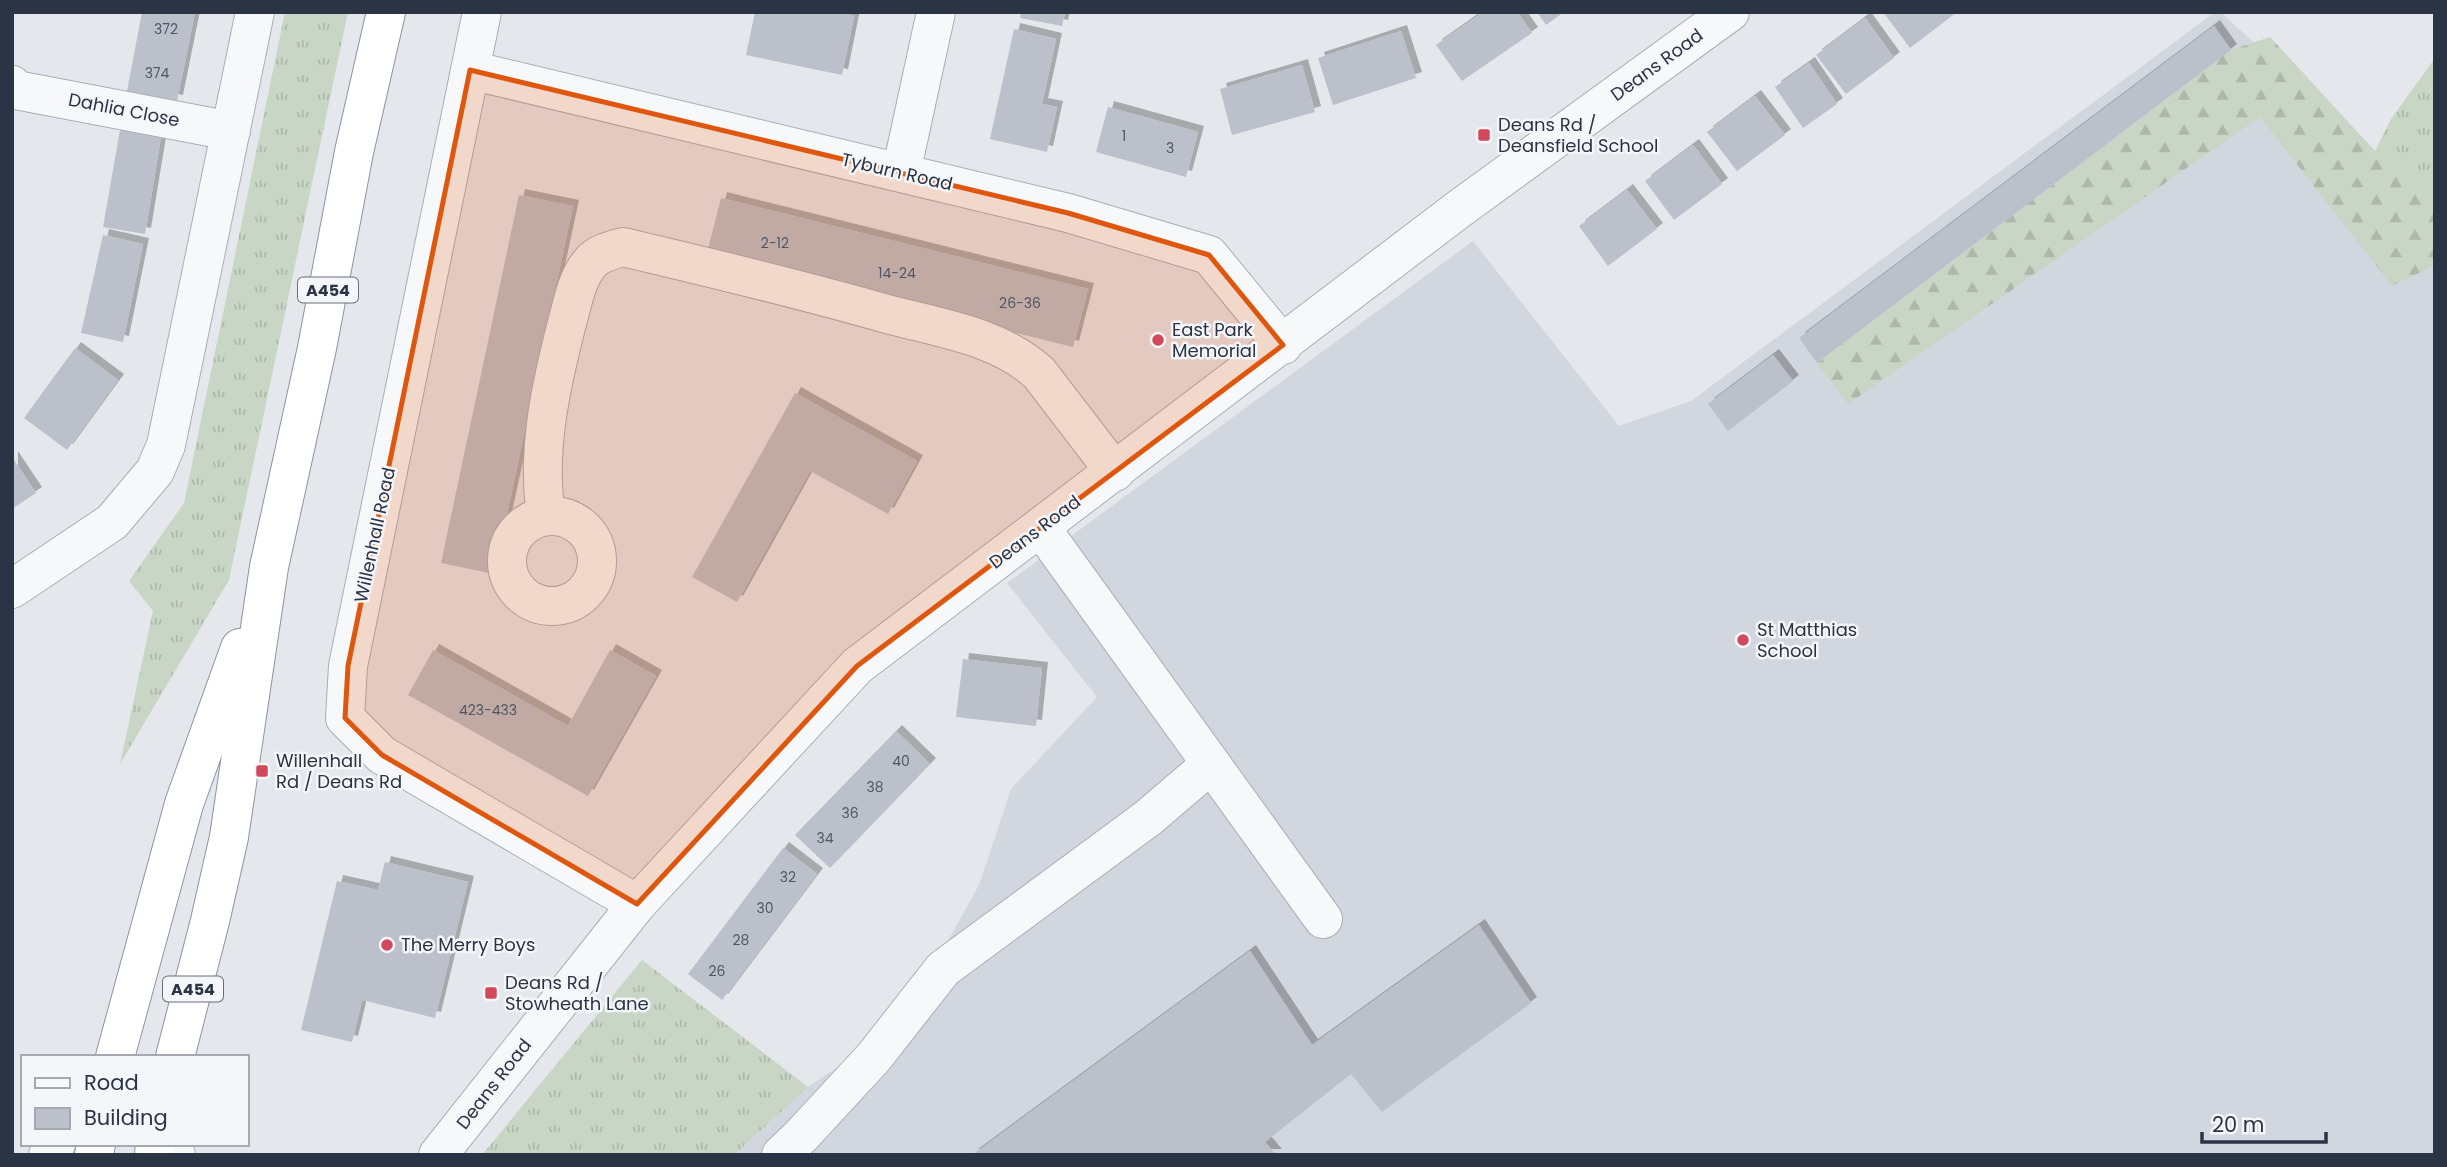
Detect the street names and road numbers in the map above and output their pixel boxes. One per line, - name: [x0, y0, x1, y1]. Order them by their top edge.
- street label: Deans Road: [1605, 23, 1708, 107]
- street label: Dahlia Close: [66, 86, 182, 133]
- street label: Tyburn Road: [839, 147, 955, 196]
- road number: A454: [298, 278, 358, 302]
- street label: Willenhall Road: [348, 465, 401, 605]
- street label: Deans Road: [984, 489, 1086, 574]
- road number: A454: [163, 976, 223, 1001]
- street label: Deans Road: [450, 1033, 537, 1134]

